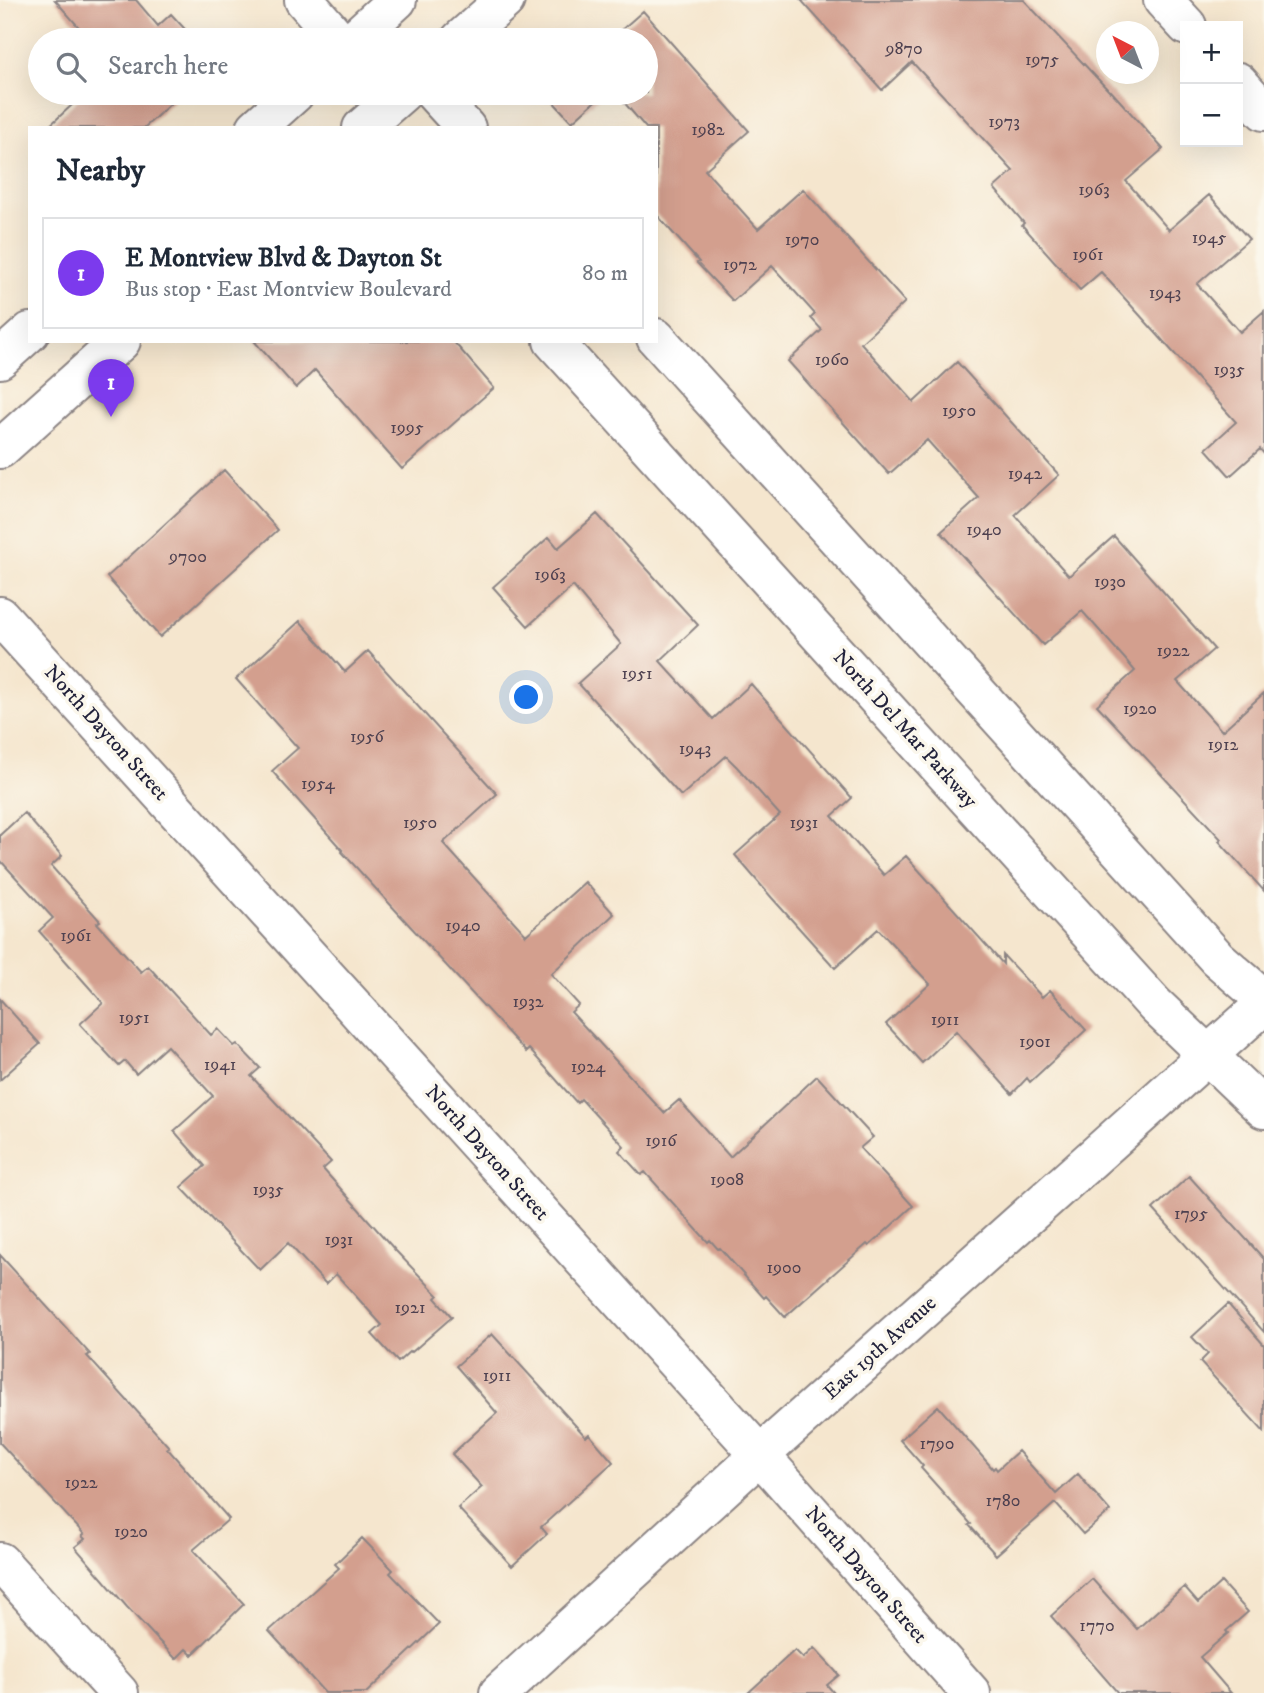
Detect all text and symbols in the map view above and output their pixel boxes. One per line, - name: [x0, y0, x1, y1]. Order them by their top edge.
- north arrow: [1096, 21, 1159, 84]
- map controls: [1180, 21, 1243, 147]
- button: +: [1180, 21, 1243, 84]
- search box: [28, 28, 658, 105]
- house number: 9870: [884, 38, 923, 60]
- icon: search: [52, 48, 90, 86]
- house number: 1975: [1025, 49, 1059, 71]
- text: Search here: [108, 50, 228, 83]
- button: −: [1180, 84, 1243, 147]
- house number: 1973: [988, 111, 1020, 133]
- house number: 1982: [691, 119, 725, 141]
- text: Nearby: [56, 153, 145, 190]
- house number: 1963: [1078, 179, 1110, 201]
- house number: 1945: [1192, 227, 1226, 249]
- house number: 1970: [785, 229, 819, 251]
- text: E Montview Blvd & Dayton St: [125, 242, 442, 275]
- house number: 1961: [1072, 244, 1104, 266]
- house number: 1972: [723, 254, 757, 276]
- text: 1: [77, 259, 85, 288]
- text: 80 m: [582, 259, 628, 288]
- text: Bus stop · East Montview Boulevard: [125, 275, 452, 304]
- house number: 1943: [1149, 282, 1181, 304]
- house number: 1960: [815, 349, 849, 371]
- pin: 1: [88, 359, 134, 417]
- house number: 1935: [1213, 359, 1245, 381]
- house number: 1950: [942, 400, 976, 422]
- house number: 1995: [390, 417, 424, 439]
- house number: 1942: [1008, 463, 1043, 485]
- house number: 1940: [966, 519, 1002, 541]
- house number: 9700: [168, 546, 207, 568]
- house number: 1963: [534, 564, 566, 586]
- house number: 1930: [1094, 571, 1126, 593]
- house number: 1922: [1156, 640, 1190, 662]
- street label: North Del Mar Parkway: [827, 645, 984, 814]
- street label: North Dayton Street: [38, 660, 174, 806]
- house number: 1951: [621, 663, 653, 685]
- your location: [509, 680, 543, 714]
- house number: 1920: [1123, 698, 1157, 720]
- house number: 1956: [350, 726, 385, 748]
- house number: 1912: [1208, 734, 1239, 756]
- house number: 1943: [679, 738, 711, 760]
- house number: 1954: [301, 773, 336, 795]
- house number: 1950: [403, 812, 437, 834]
- house number: 1931: [790, 812, 818, 834]
- house number: 1940: [445, 915, 481, 937]
- house number: 1961: [60, 925, 92, 947]
- house number: 1932: [512, 991, 544, 1013]
- house number: 1951: [118, 1007, 150, 1029]
- house number: 1911: [931, 1009, 959, 1031]
- house number: 1901: [1019, 1031, 1051, 1053]
- house number: 1941: [204, 1054, 236, 1076]
- house number: 1924: [571, 1056, 606, 1078]
- street label: North Dayton Street: [419, 1080, 555, 1226]
- house number: 1916: [645, 1130, 677, 1152]
- house number: 1908: [710, 1169, 744, 1191]
- house number: 1935: [252, 1179, 284, 1201]
- house number: 1795: [1174, 1203, 1208, 1225]
- house number: 1931: [325, 1229, 353, 1251]
- house number: 1900: [767, 1257, 801, 1279]
- street label: East 19th Avenue: [818, 1290, 942, 1405]
- house number: 1921: [395, 1297, 426, 1319]
- house number: 1911: [483, 1365, 511, 1387]
- house number: 1790: [920, 1433, 954, 1455]
- house number: 1922: [64, 1472, 98, 1494]
- house number: 1780: [986, 1490, 1020, 1512]
- street label: North Dayton Street: [799, 1501, 933, 1649]
- house number: 1920: [114, 1521, 148, 1543]
- house number: 1770: [1079, 1615, 1115, 1637]

